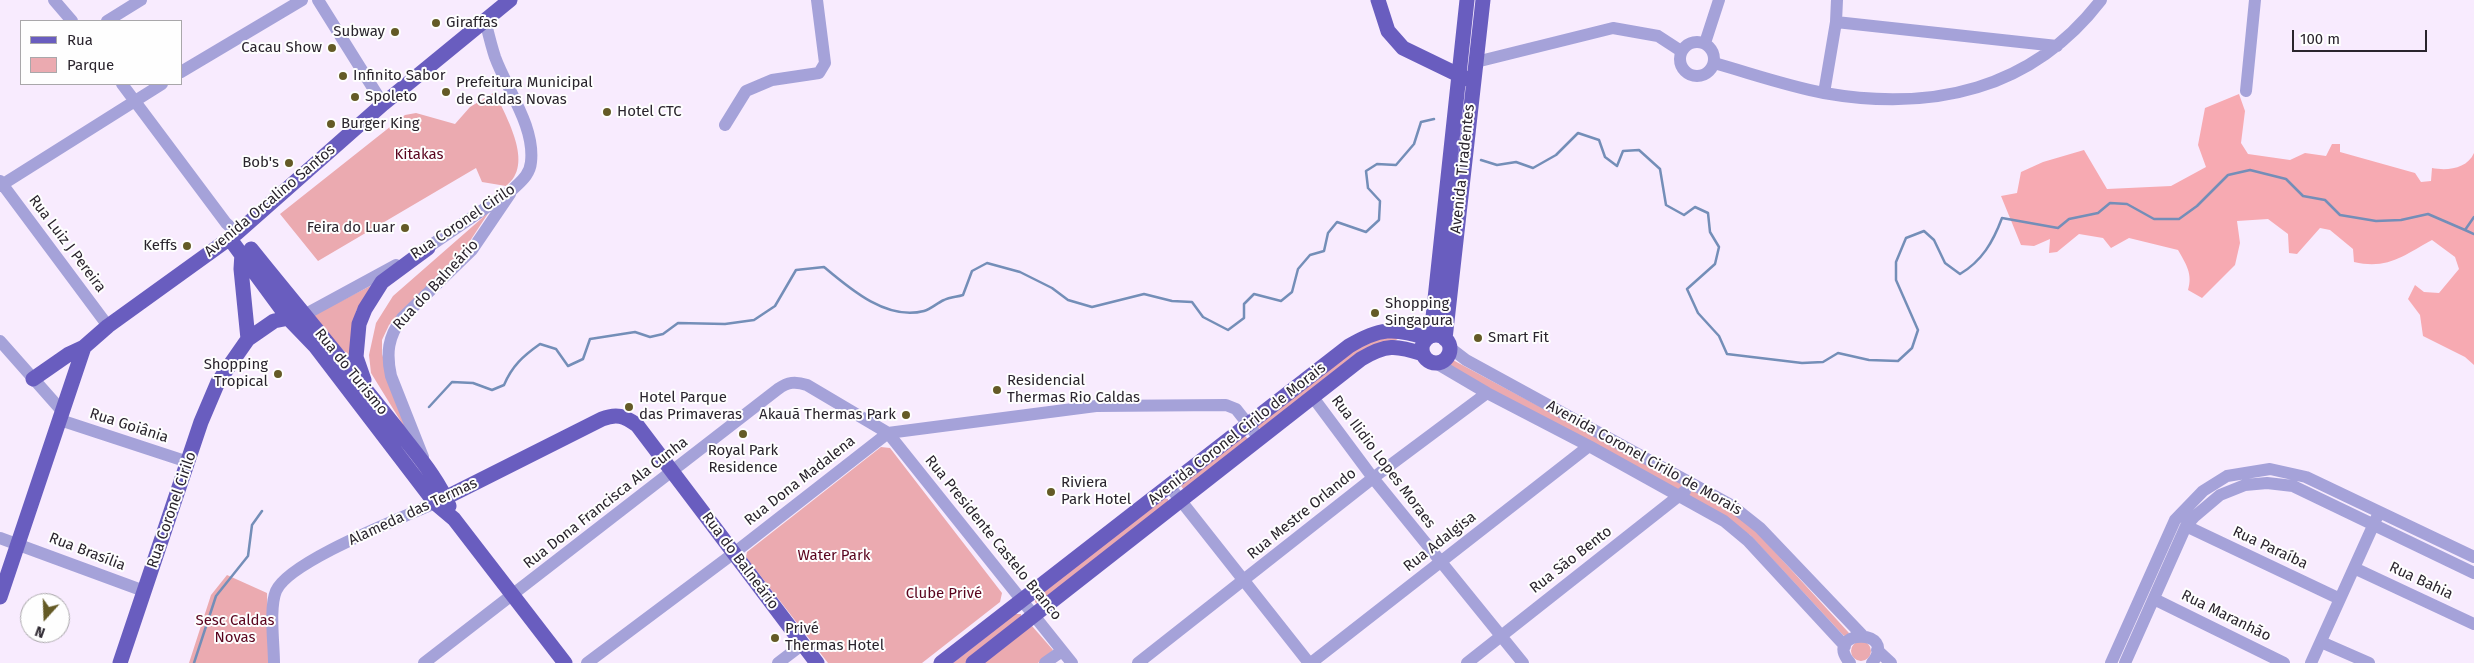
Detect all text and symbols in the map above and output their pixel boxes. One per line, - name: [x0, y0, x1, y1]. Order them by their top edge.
- place label: Giraffas: [446, 14, 498, 32]
- marker: Giraffas: [430, 17, 442, 29]
- legend: [20, 20, 182, 85]
- scale bar: [2294, 20, 2429, 52]
- place label: Subway: [333, 23, 385, 41]
- marker: Subway: [389, 26, 401, 38]
- text: 100 m: [2300, 30, 2340, 48]
- text: Rua: [67, 31, 93, 49]
- place label: Cacau Show: [241, 39, 322, 57]
- marker: Cacau Show: [326, 42, 338, 54]
- text: Parque: [67, 56, 114, 74]
- place label: Infinito Sabor: [353, 67, 446, 85]
- marker: Infinito Sabor: [337, 70, 349, 82]
- place label: Prefeitura Municipal de Caldas Novas: [456, 74, 593, 109]
- marker: Prefeitura Municipal de Caldas Novas: [440, 86, 452, 98]
- place label: Spoleto: [365, 88, 417, 106]
- marker: Spoleto: [349, 91, 361, 103]
- place label: Hotel CTC: [617, 103, 682, 121]
- street label: Avenida Tiradentes: [1447, 103, 1479, 235]
- marker: Hotel CTC: [601, 106, 613, 118]
- place label: Burger King: [341, 115, 420, 133]
- marker: Burger King: [325, 118, 337, 130]
- street label: Avenida Orcalino Santos: [201, 141, 339, 261]
- park label: Kitakas: [394, 146, 444, 164]
- place label: Bob's: [242, 154, 279, 172]
- marker: Bob's: [283, 157, 295, 169]
- street label: Rua Coronel Cirilo: [407, 180, 519, 264]
- street label: Rua Luiz J Pereira: [25, 192, 109, 296]
- place label: Feira do Luar: [307, 219, 395, 237]
- marker: Feira do Luar: [399, 222, 411, 234]
- street label: Rua do Balneário: [390, 236, 482, 334]
- place label: Keffs: [143, 237, 177, 255]
- marker: Keffs: [181, 240, 193, 252]
- place label: Shopping Singapura: [1385, 295, 1453, 330]
- marker: Shopping Singapura: [1369, 307, 1381, 319]
- street label: Rua do Turismo: [311, 325, 391, 419]
- place label: Smart Fit: [1488, 329, 1549, 347]
- marker: Smart Fit: [1472, 332, 1484, 344]
- place label: Shopping Tropical: [204, 356, 268, 391]
- street label: Avenida Coronel Cirilo de Morais: [1145, 359, 1329, 509]
- marker: Shopping Tropical: [272, 368, 284, 380]
- place label: Residencial Thermas Rio Caldas: [1007, 372, 1140, 407]
- marker: Residencial Thermas Rio Caldas: [991, 384, 1003, 396]
- place label: Hotel Parque das Primaveras: [639, 389, 742, 424]
- street label: Rua Ilidio Lopes Moraes: [1327, 392, 1439, 532]
- street label: Avenida Coronel Cirilo de Morais: [1543, 397, 1745, 519]
- marker: Hotel Parque das Primaveras: [623, 401, 635, 413]
- street label: Rua Goiânia: [87, 405, 171, 447]
- place label: Akauã Thermas Park: [759, 406, 896, 424]
- marker: Akauã Thermas Park: [900, 409, 912, 421]
- marker: Royal Park Residence: [737, 428, 749, 440]
- street label: Rua Dona Madalena: [741, 432, 859, 530]
- street label: Rua Dona Francisca Ala Cunha: [520, 433, 692, 573]
- place label: Royal Park Residence: [708, 442, 778, 477]
- street label: Rua Coronel Cirilo: [144, 449, 200, 571]
- street label: Rua Presidente Castelo Branco: [921, 452, 1065, 624]
- street label: Rua Mestre Orlando: [1244, 465, 1360, 563]
- street label: Alameda das Termas: [346, 474, 480, 550]
- place label: Riviera Park Hotel: [1061, 474, 1131, 509]
- marker: Riviera Park Hotel: [1045, 486, 1057, 498]
- street label: Rua Adalgisa: [1400, 508, 1480, 576]
- street label: Rua do Balneário: [698, 509, 782, 613]
- street label: Rua São Bento: [1526, 522, 1616, 598]
- street label: Rua Paraíba: [2230, 523, 2310, 573]
- street label: Rua Brasília: [46, 529, 128, 575]
- park label: Water Park: [798, 547, 870, 565]
- street label: Rua Bahia: [2386, 558, 2456, 604]
- park label: Clube Privé: [906, 585, 982, 603]
- street label: Rua Maranhão: [2178, 586, 2274, 646]
- north arrow: [20, 593, 70, 643]
- park label: Sesc Caldas Novas: [195, 612, 275, 647]
- place label: Privé Thermas Hotel: [785, 620, 884, 655]
- text: N: [33, 622, 47, 641]
- marker: Privé Thermas Hotel: [769, 632, 781, 644]

